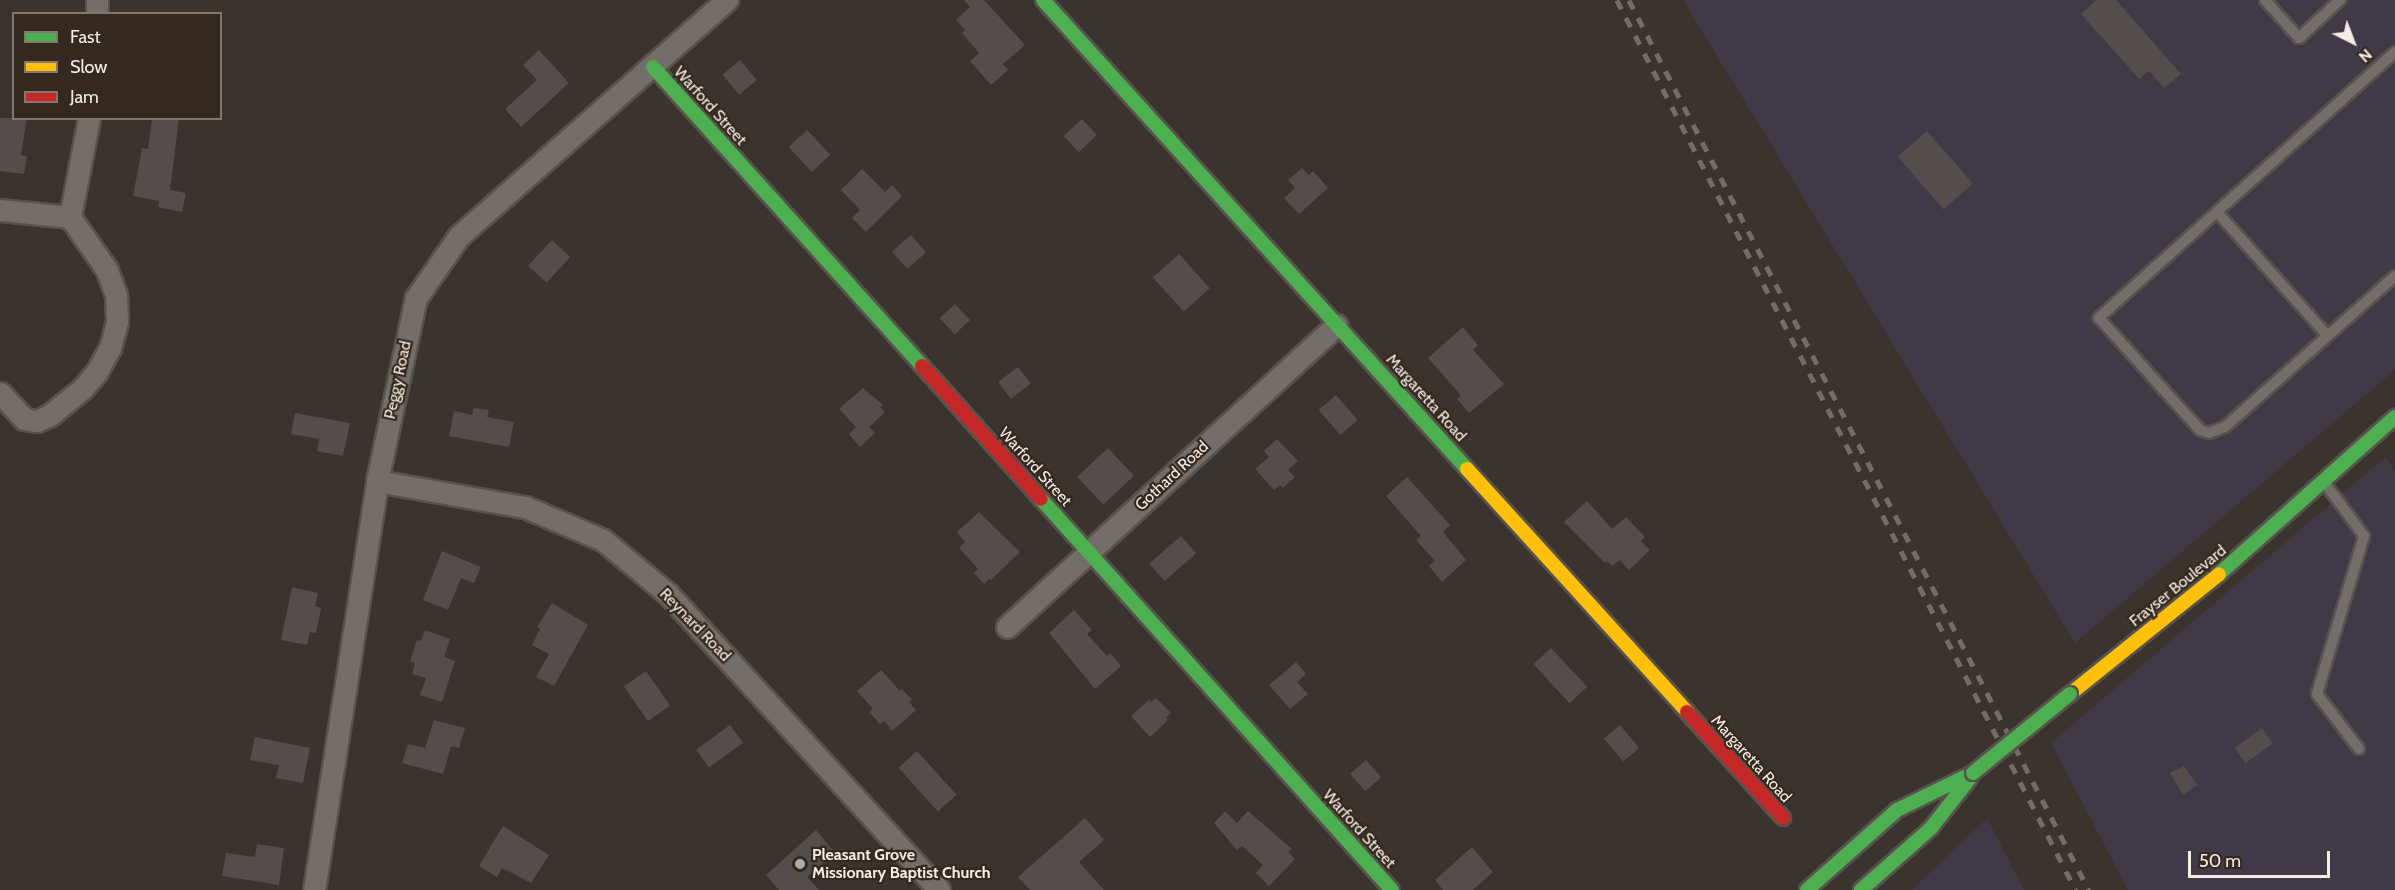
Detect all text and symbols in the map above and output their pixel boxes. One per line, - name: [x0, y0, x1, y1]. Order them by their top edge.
- legend: [12, 12, 222, 120]
- north arrow: [2323, 12, 2383, 72]
- text: Fast: [70, 26, 101, 48]
- text: N: [2355, 45, 2376, 67]
- text: Slow: [70, 56, 107, 78]
- street label: Warford Street: [670, 63, 750, 149]
- text: Jam: [70, 86, 99, 108]
- street label: Peggy Road: [380, 339, 416, 421]
- street label: Margaretta Road: [1382, 350, 1470, 446]
- street label: Warford Street: [995, 424, 1075, 510]
- street label: Gothard Road: [1131, 437, 1213, 515]
- street label: Frayser Boulevard: [2126, 541, 2230, 631]
- street label: Reynard Road: [655, 584, 735, 666]
- street label: Margaretta Road: [1707, 711, 1795, 807]
- street label: Warford Street: [1319, 786, 1399, 872]
- scale bar: [2191, 839, 2334, 877]
- place label: Pleasant Grove Missionary Baptist Church: [812, 845, 991, 883]
- text: 50 m: [2199, 850, 2241, 872]
- marker: Pleasant Grove Missionary Baptist Church: [793, 857, 807, 871]

